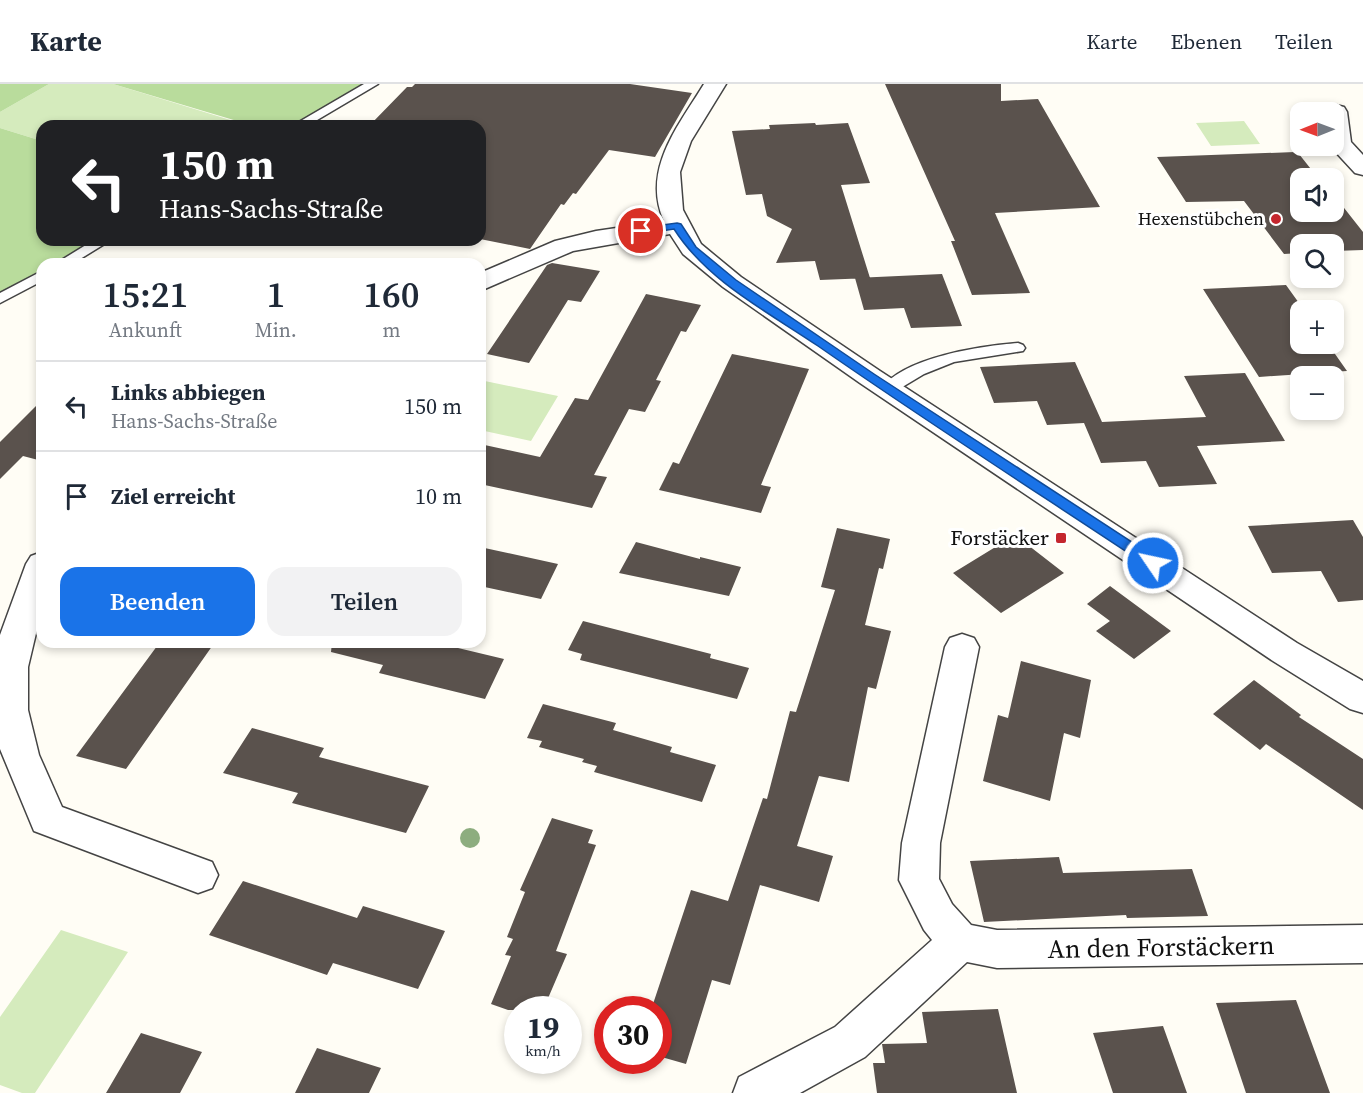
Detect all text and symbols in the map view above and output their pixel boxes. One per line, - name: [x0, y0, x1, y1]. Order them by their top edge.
- text: Karte: [30, 22, 102, 60]
- text: Karte: [1086, 27, 1137, 56]
- text: Ebenen: [1170, 27, 1242, 56]
- text: Teilen: [1275, 27, 1333, 56]
- north arrow: [1290, 102, 1344, 156]
- map controls: [1290, 102, 1344, 420]
- text: 150 m: [159, 135, 274, 193]
- icon: left: [60, 144, 138, 222]
- button: sound: [1290, 168, 1344, 222]
- text: Hans-Sachs-Straße: [159, 190, 384, 227]
- pin: [615, 205, 666, 256]
- place label: Hexenstübchen: [1138, 206, 1264, 231]
- marker: Hexenstübchen: [1269, 212, 1283, 226]
- icon: arrive: [624, 214, 657, 247]
- button: search: [1290, 234, 1344, 288]
- text: 15:21: [103, 270, 188, 319]
- text: 1: [266, 270, 285, 319]
- text: 160: [363, 270, 419, 319]
- button: +: [1290, 300, 1344, 354]
- text: Ankunft: [109, 316, 182, 344]
- text: Min.: [255, 316, 297, 344]
- text: m: [382, 316, 400, 344]
- button: −: [1290, 366, 1344, 420]
- text: Links abbiegen: [111, 377, 266, 407]
- icon: left: [60, 390, 93, 423]
- text: 150 m: [404, 391, 462, 421]
- text: Hans-Sachs-Straße: [111, 407, 277, 435]
- icon: arrive: [60, 480, 93, 513]
- text: Ziel erreicht: [111, 481, 235, 511]
- text: 10 m: [415, 481, 462, 511]
- place label: Forstäcker: [950, 523, 1049, 552]
- marker: Forstäcker: [1054, 531, 1068, 545]
- position arrow: [1121, 531, 1185, 595]
- button: Beenden: [60, 567, 255, 636]
- button: Teilen: [267, 567, 462, 636]
- street label: An den Forstäckern: [1047, 927, 1275, 967]
- speed limit sign: 30: [594, 996, 672, 1074]
- text: 19: [527, 1007, 559, 1048]
- text: km/h: [525, 1040, 561, 1061]

